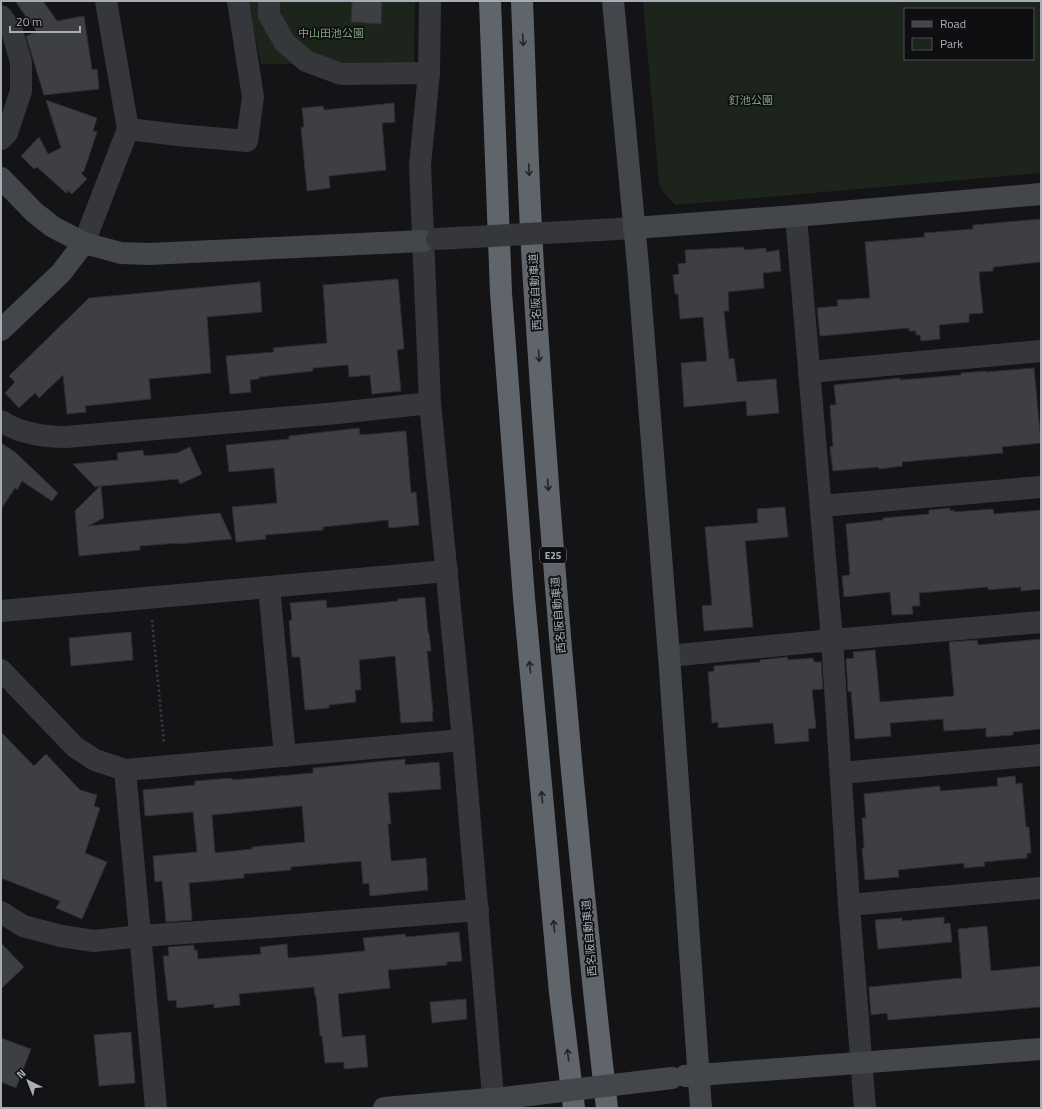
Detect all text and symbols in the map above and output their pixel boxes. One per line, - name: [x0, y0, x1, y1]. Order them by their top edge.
- scale bar: [10, 8, 80, 34]
- legend: [904, 8, 1034, 60]
- text: 20 m: [16, 12, 42, 31]
- text: Road: [940, 14, 966, 33]
- park label: 中山田池公園: [298, 25, 364, 41]
- one-way arrow: [520, 33, 527, 46]
- text: Park: [940, 34, 963, 53]
- park label: 釘池公園: [729, 92, 773, 108]
- one-way arrow: [525, 163, 533, 176]
- street label: 西名阪自動車道: [525, 253, 545, 331]
- one-way arrow: [535, 349, 542, 362]
- one-way arrow: [544, 478, 551, 491]
- road number: E25: [540, 547, 566, 563]
- street label: 西名阪自動車道: [547, 576, 569, 654]
- one-way arrow: [527, 661, 534, 674]
- one-way arrow: [539, 791, 546, 804]
- street label: 西名阪自動車道: [578, 899, 600, 977]
- one-way arrow: [551, 920, 558, 933]
- one-way arrow: [564, 1049, 572, 1062]
- north arrow: [8, 1061, 48, 1101]
- text: N: [13, 1065, 29, 1082]

